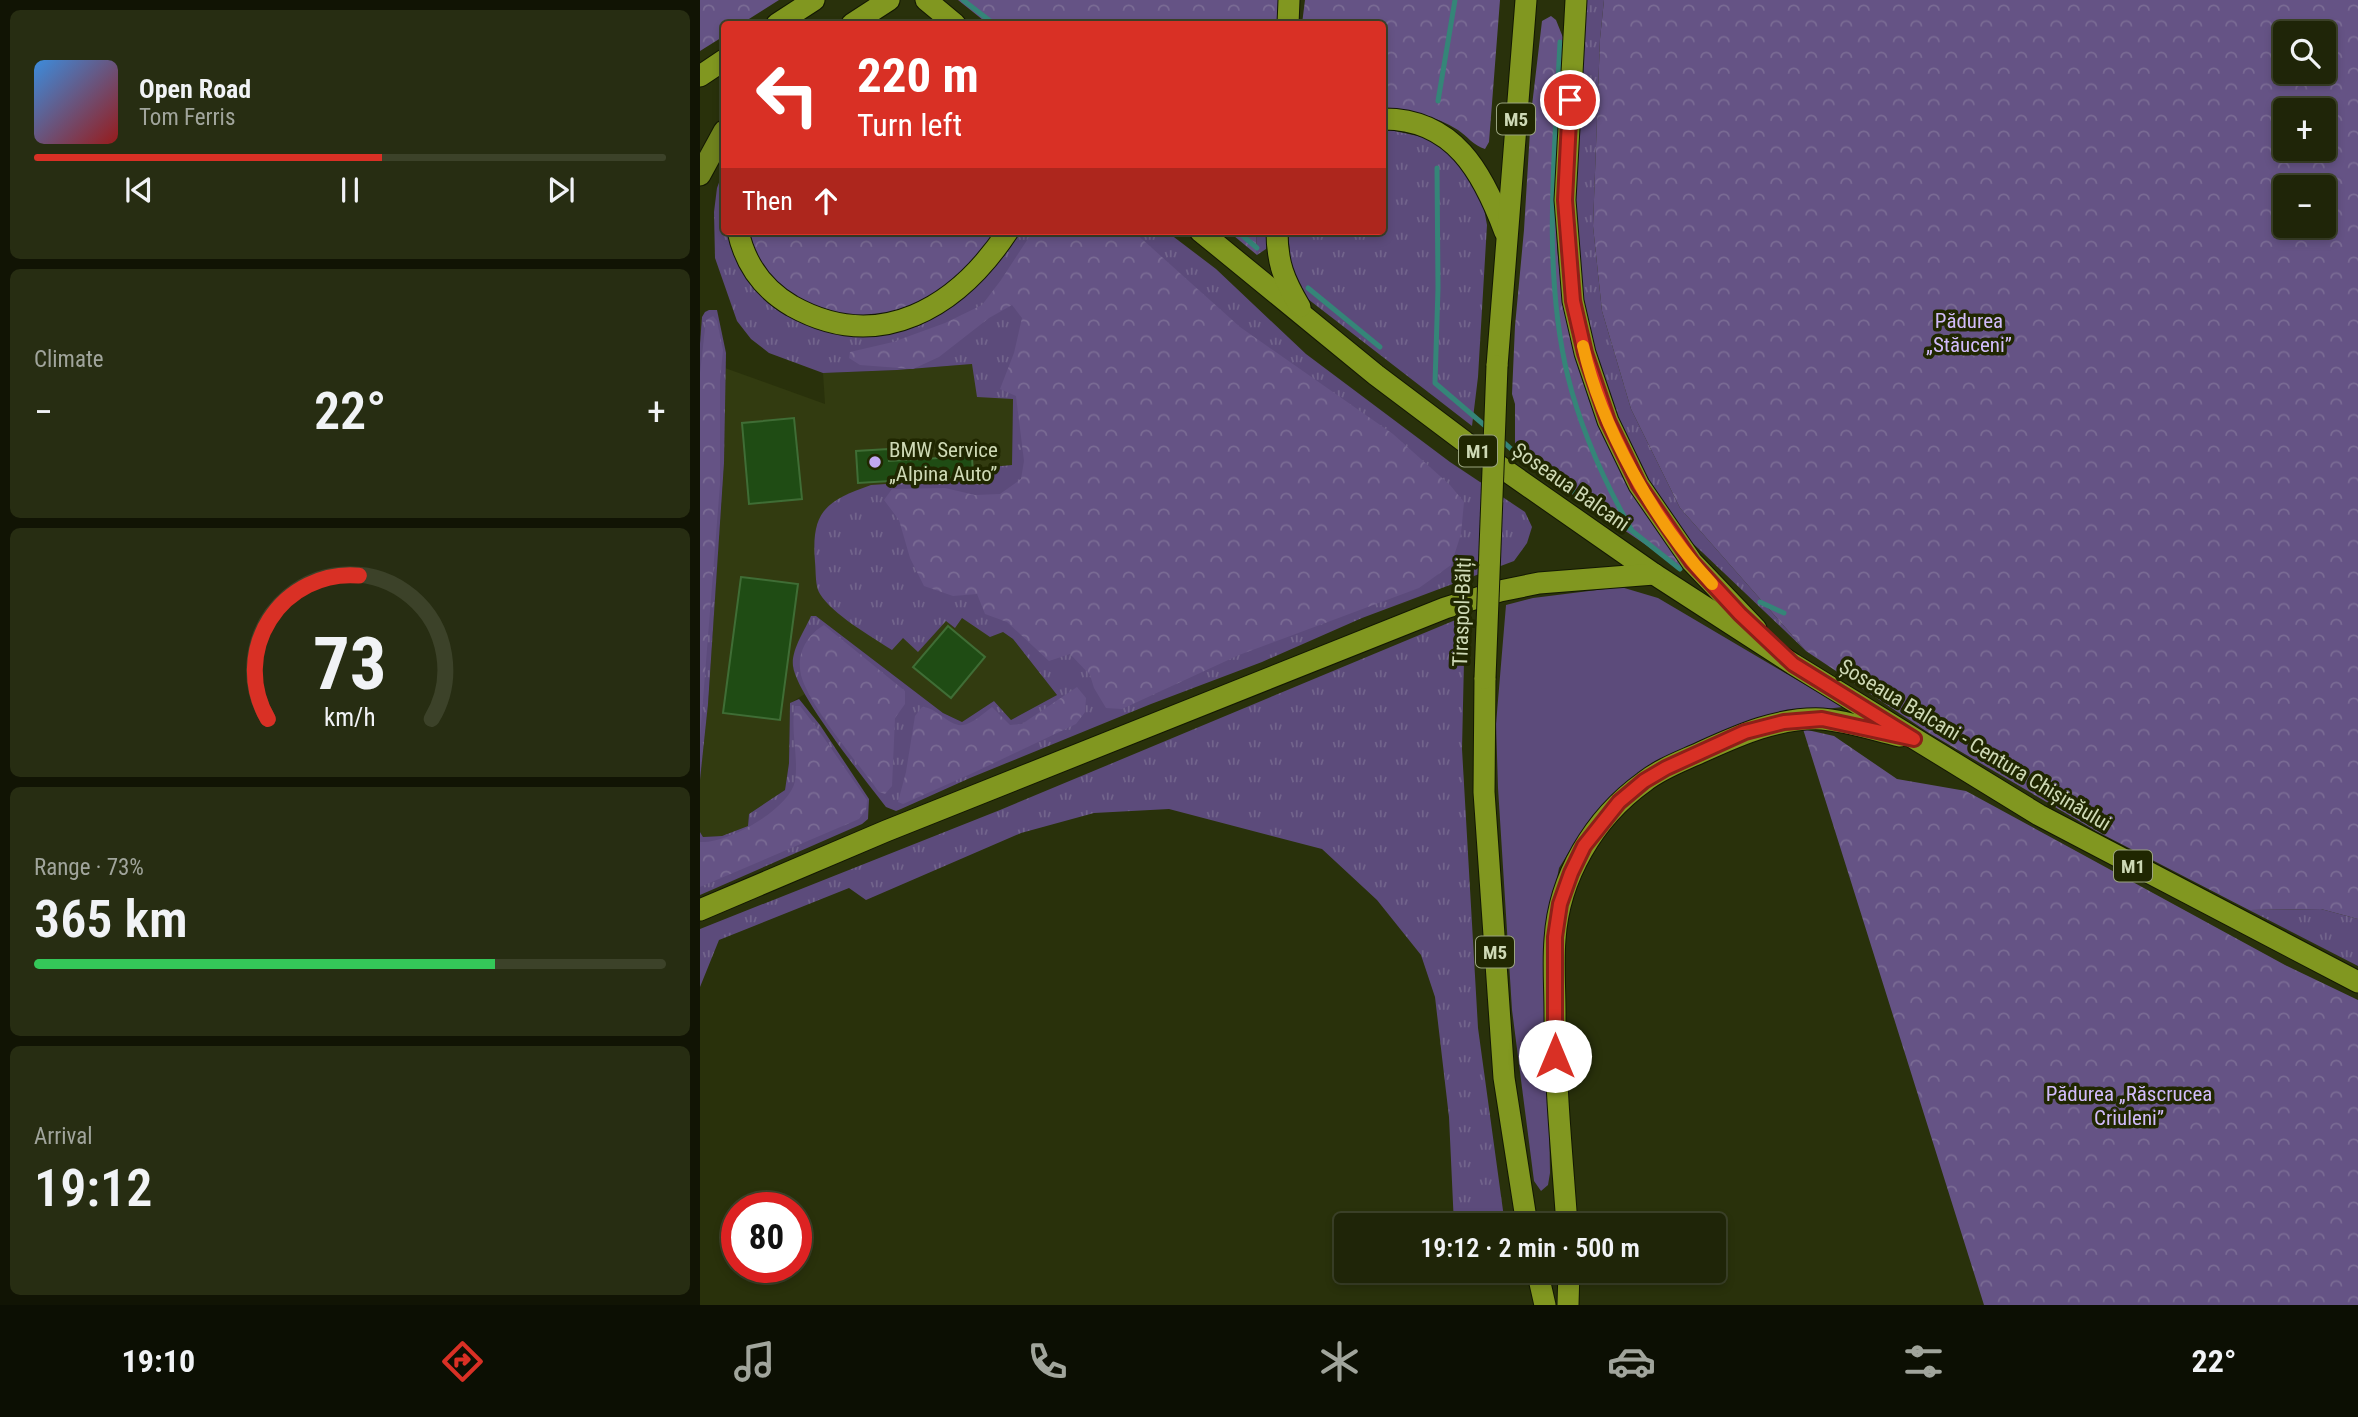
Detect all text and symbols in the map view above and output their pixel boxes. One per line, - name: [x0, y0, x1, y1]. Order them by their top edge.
- map controls: [2273, 21, 2336, 238]
- button: search: [2273, 21, 2336, 84]
- text: 220 m: [857, 47, 979, 104]
- icon: left: [742, 49, 833, 140]
- pin: [1540, 70, 1600, 130]
- text: Open Road: [139, 74, 251, 104]
- icon: arrive: [1551, 81, 1589, 119]
- button: +: [2273, 98, 2336, 161]
- text: Tom Ferris: [139, 104, 235, 131]
- road number: M5: [1497, 104, 1535, 134]
- text: Turn left: [857, 106, 962, 144]
- icon: previous: [120, 171, 158, 209]
- icon: pause: [331, 171, 369, 209]
- icon: next: [542, 171, 580, 209]
- button: −: [2273, 175, 2336, 238]
- icon: ahead: [807, 182, 845, 220]
- text: Then: [742, 186, 793, 216]
- park label: Pădurea „Stăuceni”: [1926, 309, 2012, 357]
- text: Climate: [34, 346, 104, 373]
- text: 22°: [314, 381, 386, 442]
- text: −: [34, 390, 53, 434]
- text: +: [647, 390, 666, 434]
- road number: M1: [1459, 436, 1497, 466]
- place label: BMW Service „Alpina Auto”: [889, 438, 998, 486]
- street label: Șoseaua Balcani: [1508, 438, 1634, 536]
- marker: BMW Service „Alpina Auto”: [867, 454, 883, 470]
- street label: Tiraspol-Bălți: [1448, 557, 1477, 667]
- text: 73: [313, 621, 387, 707]
- street label: Șoseaua Balcani - Centura Chișinăului: [1835, 654, 2115, 836]
- text: km/h: [324, 702, 376, 731]
- road number: M1: [2114, 850, 2152, 881]
- text: Range · 73%: [34, 854, 144, 881]
- text: 365 km: [34, 889, 188, 950]
- road number: M5: [1476, 936, 1514, 968]
- position arrow: [1518, 1019, 1592, 1093]
- park label: Pădurea „Răscrucea Criuleni”: [2046, 1082, 2212, 1130]
- text: Arrival: [34, 1123, 93, 1150]
- text: 19:12: [34, 1158, 152, 1219]
- speed limit sign: 80: [721, 1192, 812, 1283]
- text: 19:12 · 2 min · 500 m: [1420, 1233, 1640, 1263]
- icon: directions: [438, 1337, 487, 1386]
- icon: music: [730, 1337, 779, 1386]
- icon: phone: [1023, 1337, 1072, 1386]
- icon: climate: [1315, 1337, 1364, 1386]
- icon: car: [1607, 1337, 1656, 1386]
- icon: filters: [1899, 1337, 1948, 1386]
- text: 19:10: [122, 1342, 195, 1380]
- text: 22°: [2192, 1342, 2236, 1380]

